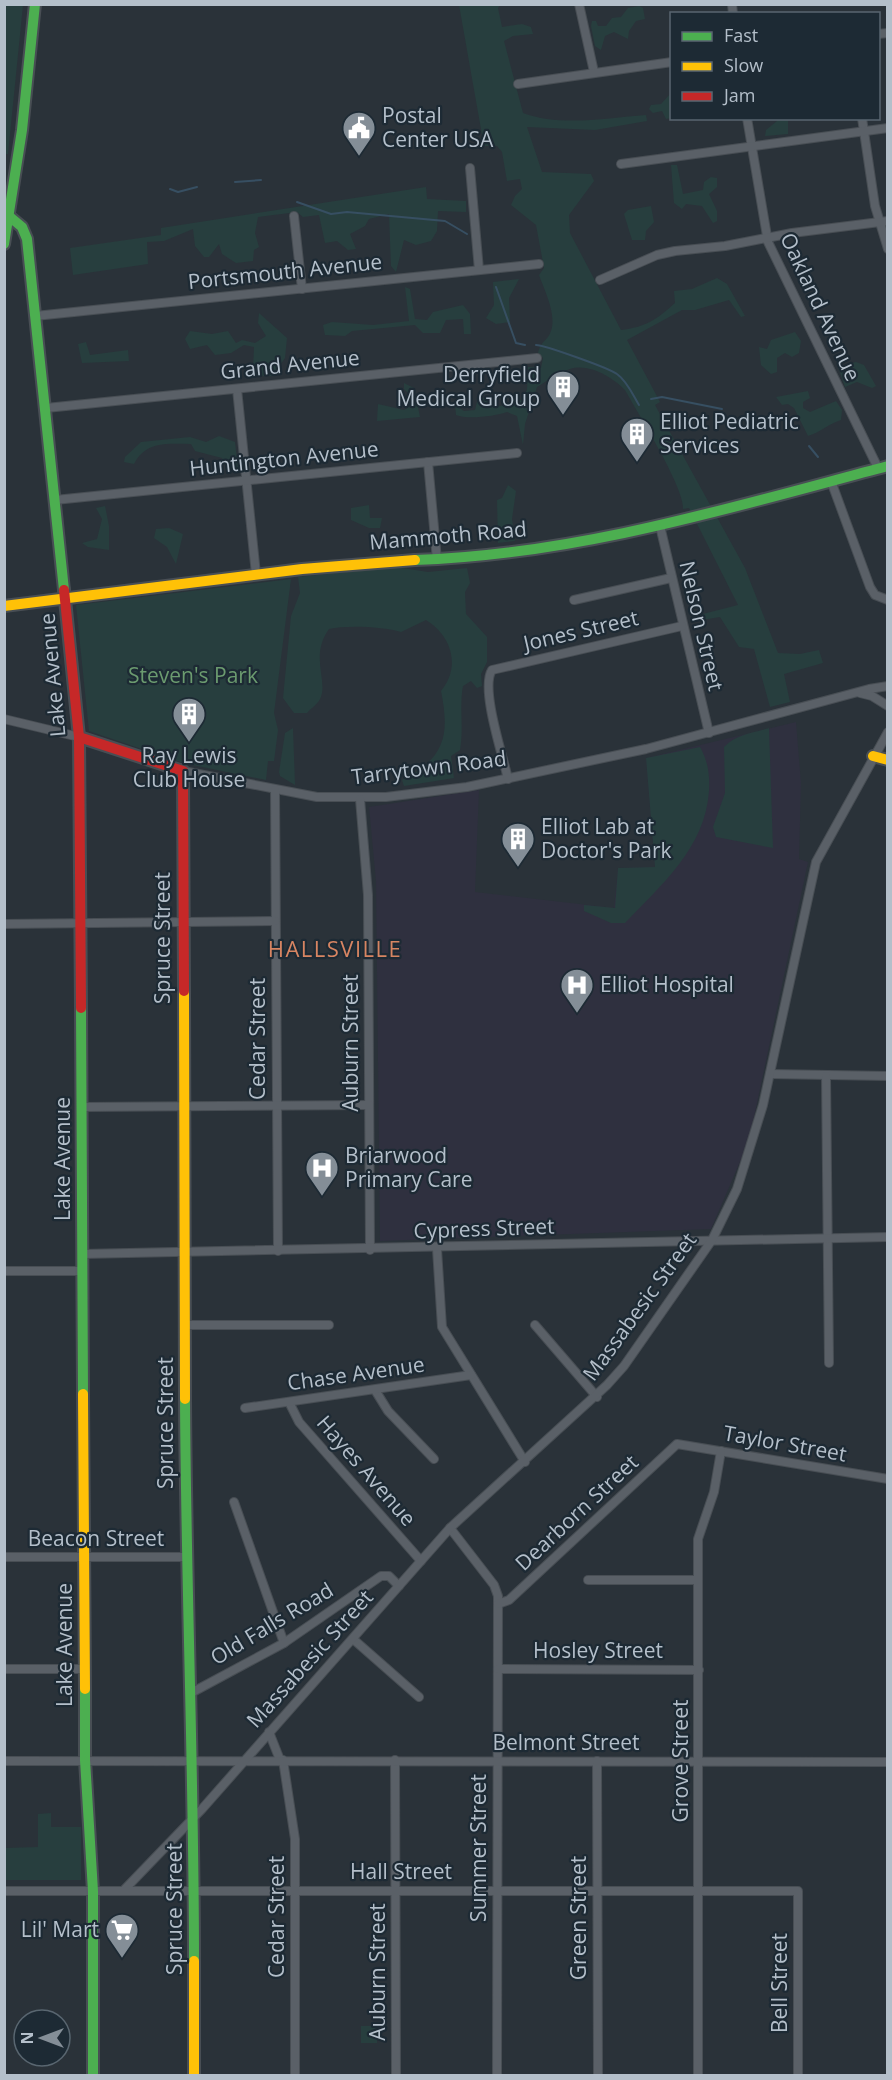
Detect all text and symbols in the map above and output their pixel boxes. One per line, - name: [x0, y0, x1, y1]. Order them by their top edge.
- legend: [670, 12, 880, 120]
- text: Fast: [724, 23, 758, 47]
- text: Slow: [724, 53, 763, 77]
- text: Jam: [722, 83, 756, 107]
- place label: Postal Center USA: [382, 101, 494, 153]
- public building icon: Postal Center USA: [341, 110, 377, 157]
- street label: Oakland Avenue: [774, 228, 867, 385]
- street label: Portsmouth Avenue: [186, 247, 383, 295]
- street label: Grand Avenue: [219, 343, 361, 385]
- place label: Derryfield Medical Group: [396, 360, 540, 412]
- building icon: Derryfield Medical Group: [545, 369, 581, 416]
- place label: Elliot Pediatric Services: [660, 407, 799, 459]
- building icon: Elliot Pediatric Services: [619, 416, 655, 463]
- street label: Huntington Avenue: [188, 434, 380, 482]
- street label: Mammoth Road: [368, 514, 528, 556]
- street label: Nelson Street: [673, 558, 731, 693]
- street label: Jones Street: [519, 603, 641, 657]
- street label: Lake Avenue: [33, 612, 71, 738]
- park label: Steven's Park: [128, 661, 258, 689]
- building icon: Ray Lewis Club House: [171, 696, 207, 743]
- place label: Ray Lewis Club House: [133, 741, 245, 793]
- street label: Tarrytown Road: [350, 744, 508, 790]
- place label: Elliot Lab at Doctor's Park: [541, 812, 672, 864]
- building icon: Elliot Lab at Doctor's Park: [500, 821, 536, 868]
- street label: Spruce Street: [148, 872, 176, 1004]
- district label: HALLSVILLE: [268, 933, 402, 963]
- hospital icon: Elliot Hospital: [559, 967, 595, 1014]
- place label: Elliot Hospital: [600, 970, 734, 998]
- street label: Auburn Street: [336, 974, 364, 1112]
- street label: Cedar Street: [243, 978, 271, 1100]
- street label: Lake Avenue: [48, 1097, 76, 1221]
- place label: Briarwood Primary Care: [345, 1141, 472, 1193]
- hospital icon: Briarwood Primary Care: [304, 1150, 340, 1197]
- street label: Cypress Street: [413, 1212, 555, 1244]
- street label: Massabesic Street: [576, 1227, 702, 1386]
- street label: Chase Avenue: [286, 1350, 426, 1396]
- street label: Spruce Street: [151, 1357, 179, 1489]
- street label: Hayes Avenue: [311, 1409, 423, 1532]
- street label: Taylor Street: [721, 1418, 849, 1468]
- street label: Dearborn Street: [509, 1448, 644, 1577]
- street label: Beacon Street: [28, 1524, 164, 1552]
- street label: Old Falls Road: [205, 1575, 338, 1671]
- street label: Lake Avenue: [50, 1583, 78, 1707]
- street label: Massabesic Street: [240, 1583, 379, 1733]
- street label: Hosley Street: [533, 1636, 663, 1664]
- street label: Grove Street: [666, 1700, 694, 1822]
- street label: Belmont Street: [492, 1728, 640, 1756]
- street label: Summer Street: [464, 1774, 492, 1922]
- street label: Spruce Street: [160, 1843, 188, 1975]
- street label: Cedar Street: [262, 1856, 290, 1978]
- street label: Green Street: [564, 1856, 592, 1980]
- street label: Hall Street: [350, 1857, 452, 1885]
- street label: Auburn Street: [363, 1903, 391, 2041]
- supermarket icon: Lil' Mart: [104, 1912, 140, 1959]
- place label: Lil' Mart: [21, 1915, 99, 1943]
- street label: Bell Street: [765, 1933, 793, 2033]
- north arrow: [12, 2008, 72, 2068]
- text: N: [16, 2031, 38, 2045]

